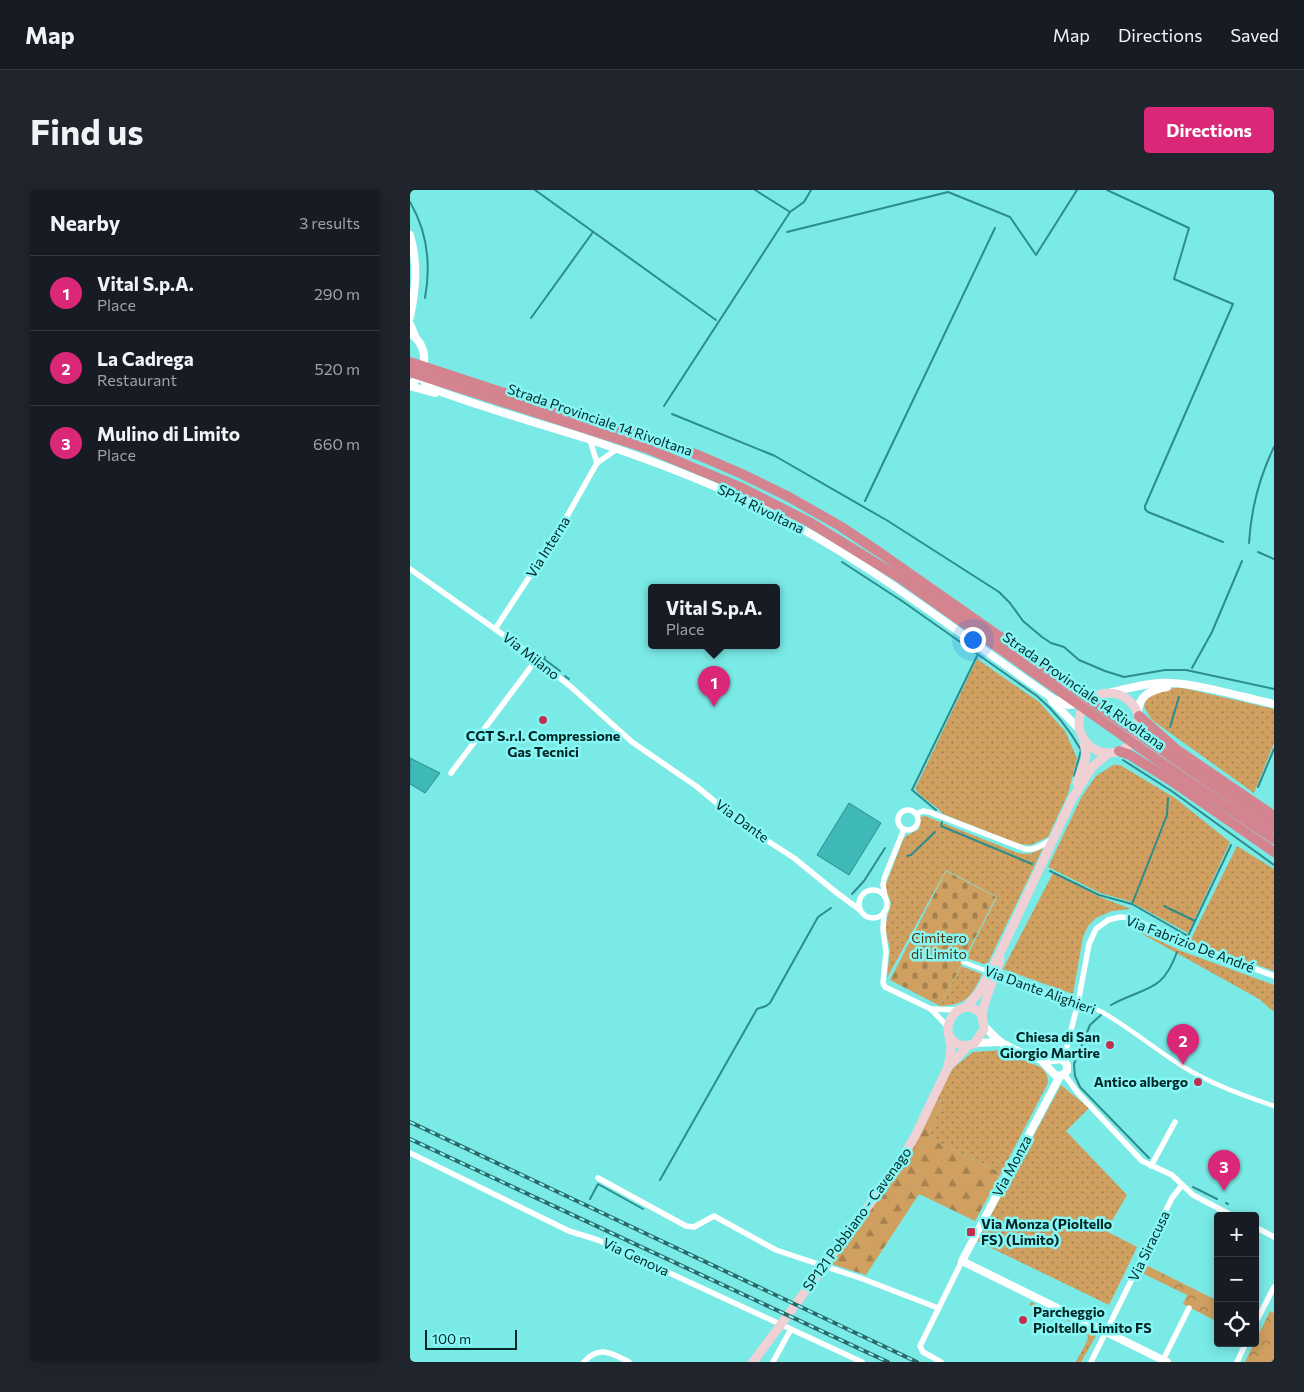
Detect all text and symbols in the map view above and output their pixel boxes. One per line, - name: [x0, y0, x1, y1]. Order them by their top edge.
- text: Map: [25, 20, 75, 49]
- text: Map: [1053, 24, 1090, 46]
- text: Directions: [1118, 24, 1202, 46]
- text: Saved: [1230, 24, 1279, 46]
- button: Directions: [1144, 107, 1274, 153]
- text: Find us: [30, 109, 144, 152]
- text: Nearby: [50, 210, 120, 235]
- text: 3 results: [299, 213, 360, 232]
- text: Vital S.p.A.: [97, 272, 194, 295]
- text: 1: [62, 284, 70, 303]
- text: 290 m: [314, 284, 360, 303]
- text: Place: [97, 295, 136, 314]
- text: La Cadrega: [97, 347, 194, 370]
- text: 2: [61, 359, 71, 378]
- text: 520 m: [315, 359, 360, 378]
- text: Restaurant: [97, 370, 177, 389]
- street label: Strada Provinciale 14 Rivoltana: [505, 380, 695, 459]
- text: Mulino di Limito: [97, 422, 240, 445]
- text: 3: [61, 434, 71, 453]
- text: 660 m: [313, 434, 360, 453]
- text: Place: [97, 445, 136, 464]
- street label: SP14 Rivoltana: [715, 480, 807, 537]
- street label: Via Interna: [522, 513, 573, 581]
- popup: [648, 584, 780, 649]
- text: Vital S.p.A.: [666, 596, 762, 619]
- text: Place: [666, 619, 704, 638]
- your location: [960, 627, 986, 653]
- street label: Via Milano: [499, 628, 563, 683]
- street label: Strada Provinciale 14 Rivoltana: [1000, 628, 1169, 753]
- pin: 1: [698, 666, 730, 707]
- marker: CGT S.r.l. Compressione Gas Tecnici: [537, 714, 549, 726]
- place label: CGT S.r.l. Compressione Gas Tecnici: [466, 727, 620, 760]
- street label: Via Dante: [712, 796, 772, 846]
- street label: Via Fabrizio De André: [1124, 911, 1257, 976]
- park label: Cimitero di Limito: [911, 929, 967, 962]
- street label: Via Dante Alighieri: [982, 962, 1098, 1018]
- pin: 2: [1167, 1024, 1199, 1065]
- place label: Chiesa di San Giorgio Martire: [1000, 1028, 1100, 1061]
- marker: Chiesa di San Giorgio Martire: [1104, 1039, 1116, 1051]
- place label: Antico albergo: [1094, 1073, 1188, 1090]
- marker: Antico albergo: [1192, 1076, 1204, 1088]
- street label: Via Monza: [988, 1132, 1035, 1199]
- street label: SP121 Pobbiano - Cavenago: [799, 1143, 915, 1294]
- pin: 3: [1208, 1150, 1240, 1191]
- street label: Via Siracusa: [1124, 1208, 1173, 1284]
- map controls: [1214, 1212, 1259, 1347]
- button: +: [1214, 1212, 1259, 1257]
- place label: Via Monza (Pioltello FS) (Limito): [981, 1215, 1112, 1248]
- marker: Via Monza (Pioltello FS) (Limito): [965, 1226, 977, 1238]
- street label: Via Genova: [600, 1234, 672, 1279]
- button: −: [1214, 1257, 1259, 1302]
- button: locate: [1214, 1302, 1259, 1347]
- place label: Parcheggio Pioltello Limito FS: [1033, 1303, 1152, 1336]
- marker: Parcheggio Pioltello Limito FS: [1017, 1314, 1029, 1326]
- scale bar: [425, 1327, 518, 1350]
- text: 100 m: [432, 1330, 471, 1347]

